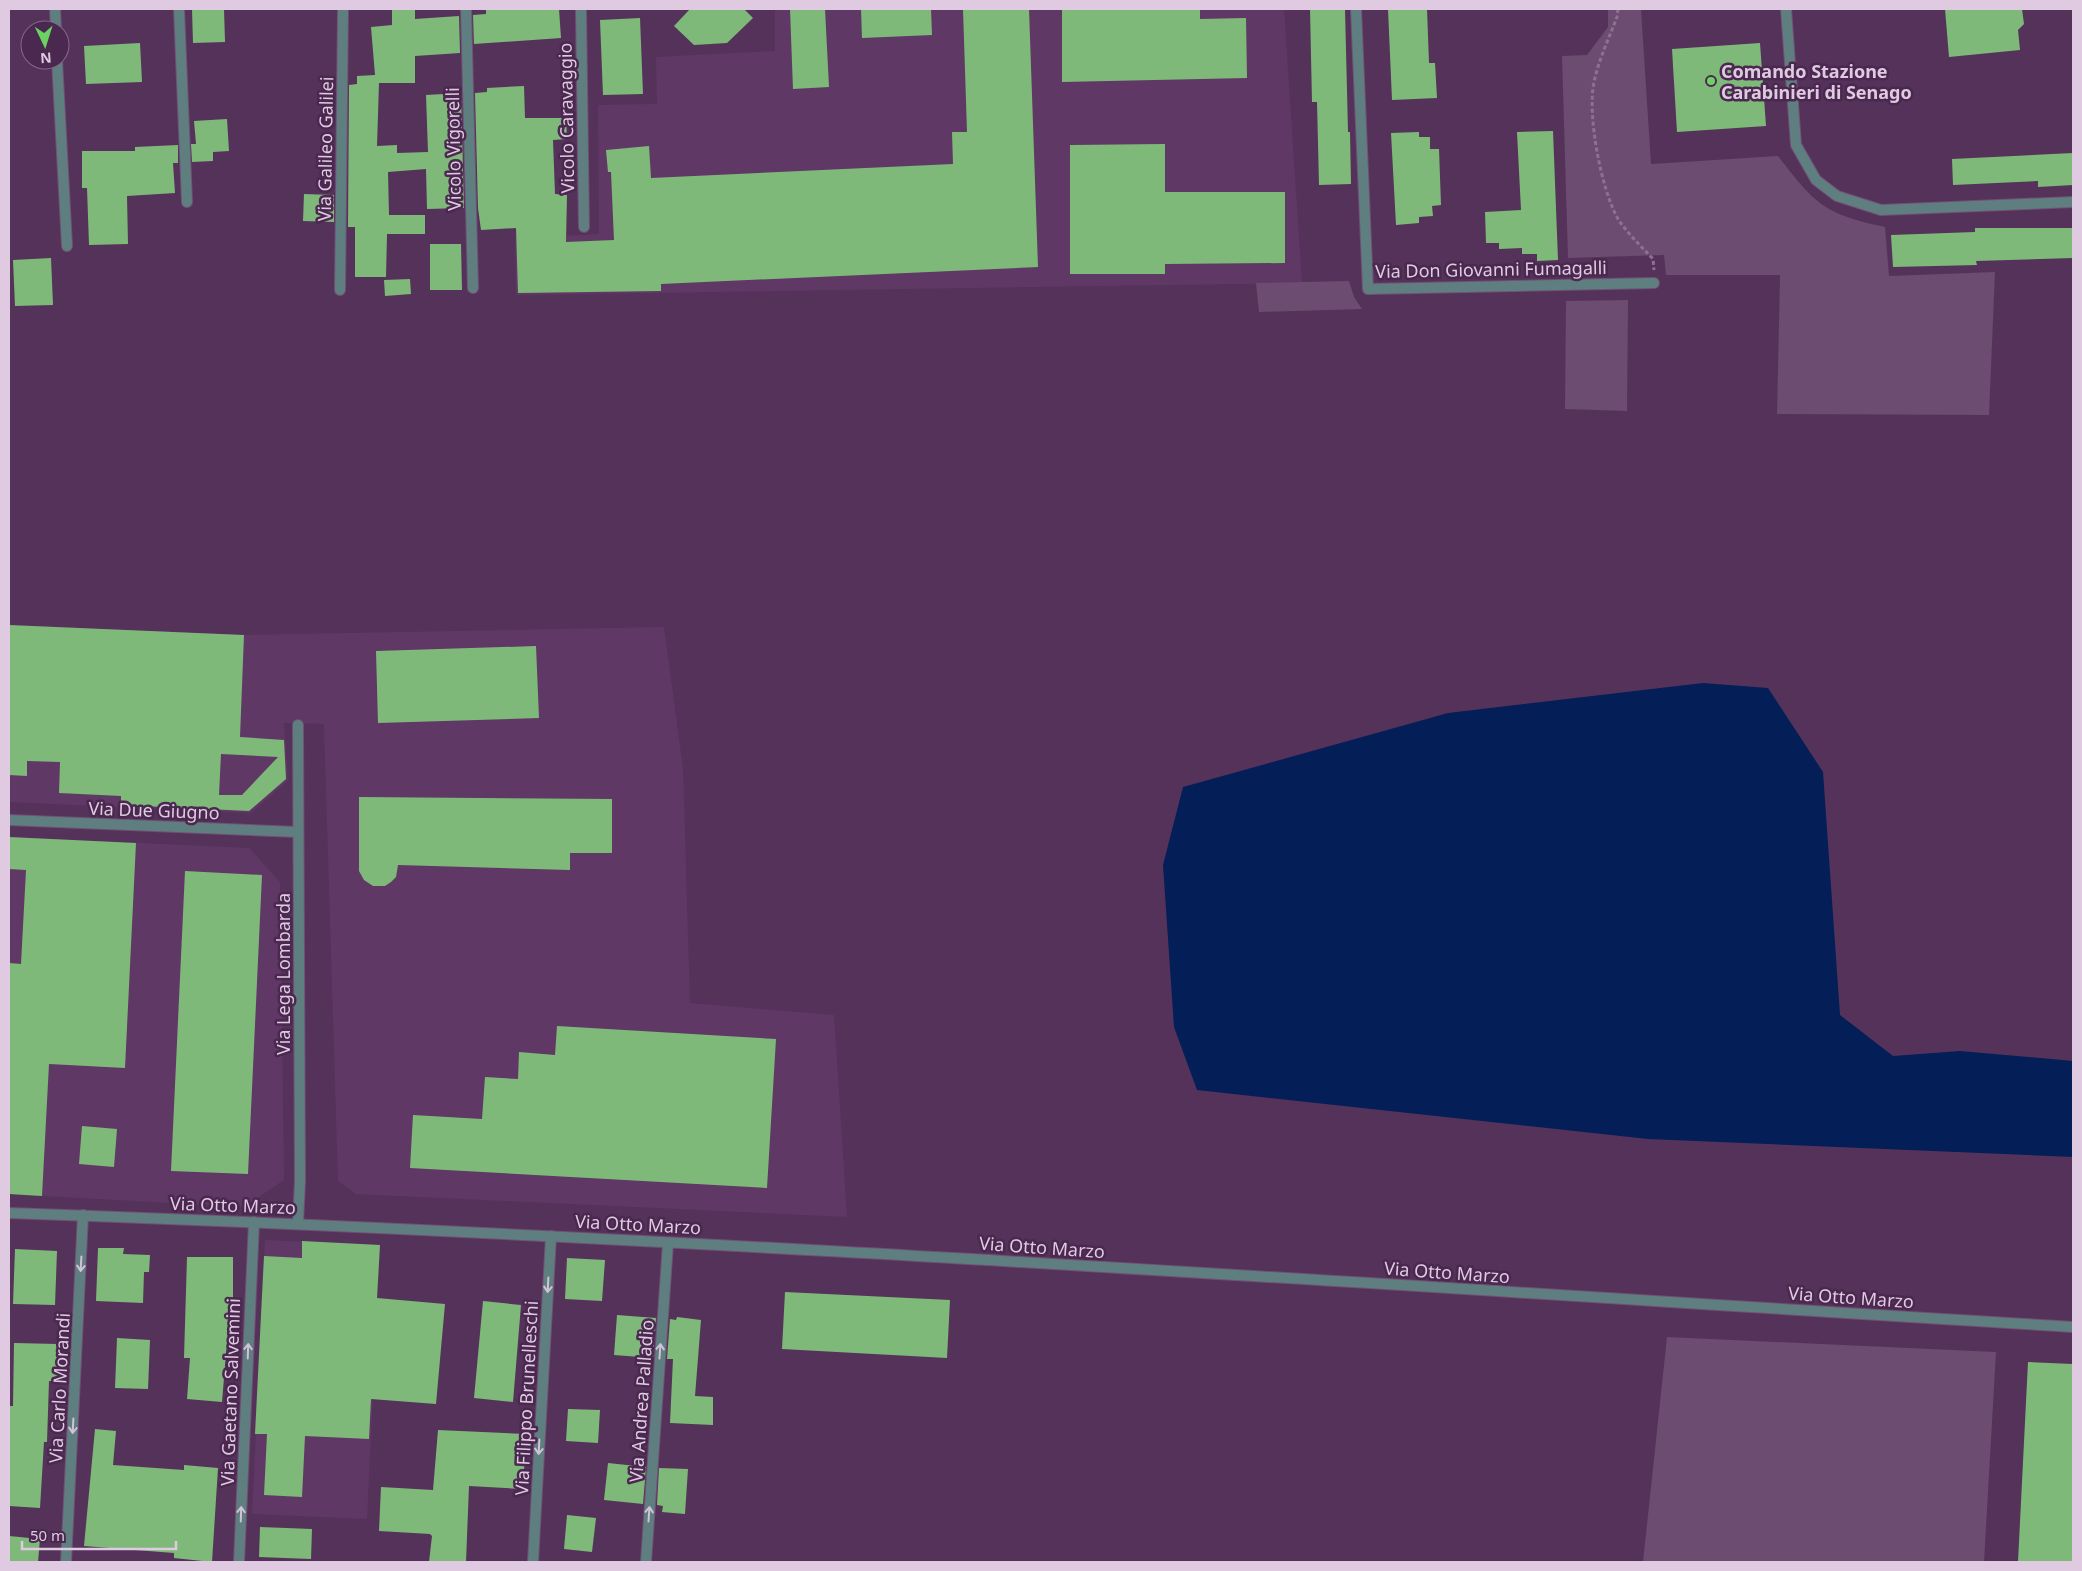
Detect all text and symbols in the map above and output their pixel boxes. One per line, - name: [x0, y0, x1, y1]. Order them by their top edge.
- north arrow: [20, 20, 70, 70]
- street label: Vicolo Caravaggio: [553, 42, 579, 194]
- text: N: [40, 49, 52, 68]
- place label: Comando Stazione Carabinieri di Senago: [1721, 59, 1912, 104]
- marker: Comando Stazione Carabinieri di Senago: [1705, 75, 1717, 87]
- street label: Via Galileo Galilei: [312, 76, 338, 222]
- street label: Vicolo Vigorelli: [440, 87, 466, 211]
- street label: Via Don Giovanni Fumagalli: [1375, 255, 1607, 283]
- street label: Via Due Giugno: [88, 796, 220, 824]
- street label: Via Lega Lombarda: [271, 893, 295, 1055]
- street label: Via Otto Marzo: [170, 1191, 296, 1219]
- street label: Via Otto Marzo: [574, 1209, 702, 1239]
- street label: Via Otto Marzo: [978, 1231, 1106, 1263]
- one-way arrow: [77, 1256, 86, 1272]
- street label: Via Otto Marzo: [1383, 1256, 1511, 1288]
- one-way arrow: [544, 1277, 553, 1293]
- street label: Via Otto Marzo: [1787, 1281, 1915, 1313]
- street label: Via Gaetano Salvemini: [215, 1298, 245, 1486]
- street label: Via Filippo Brunelleschi: [509, 1300, 543, 1496]
- street label: Via Carlo Morandi: [43, 1312, 75, 1464]
- street label: Via Andrea Palladio: [623, 1319, 659, 1483]
- one-way arrow: [243, 1343, 253, 1360]
- one-way arrow: [656, 1344, 665, 1360]
- one-way arrow: [69, 1418, 78, 1434]
- one-way arrow: [535, 1439, 544, 1455]
- one-way arrow: [236, 1506, 246, 1522]
- one-way arrow: [645, 1506, 654, 1522]
- scale bar: [22, 1518, 176, 1550]
- text: 50 m: [30, 1525, 65, 1545]

